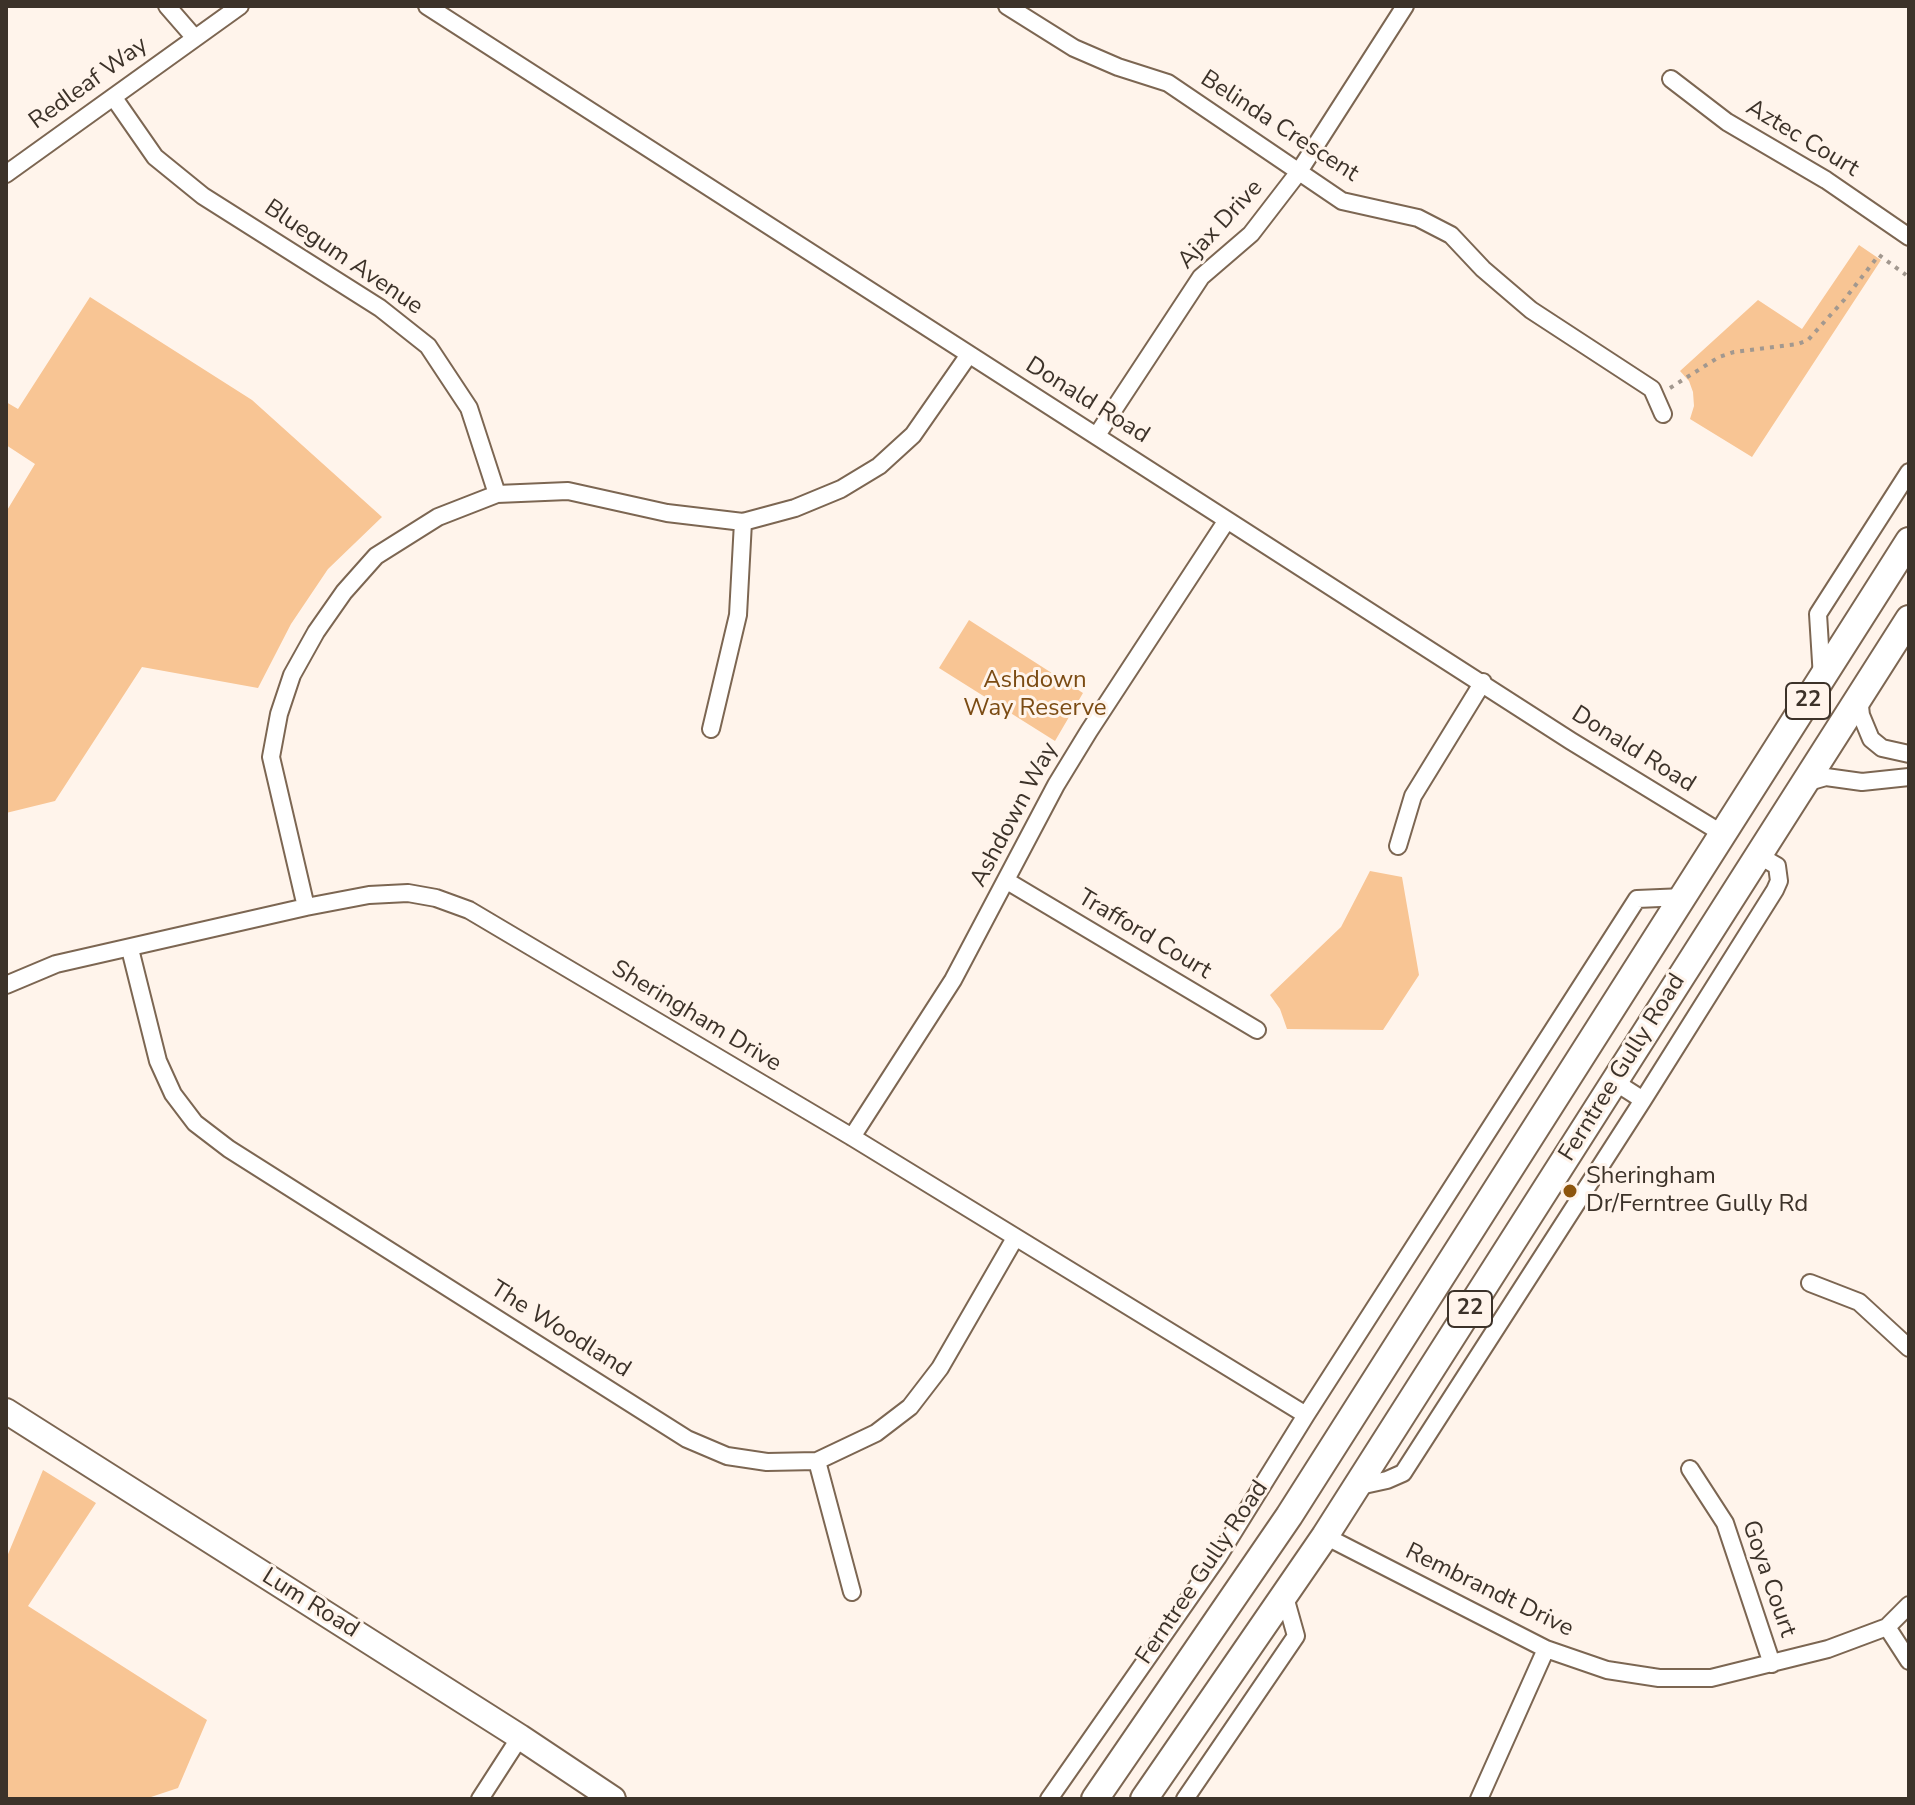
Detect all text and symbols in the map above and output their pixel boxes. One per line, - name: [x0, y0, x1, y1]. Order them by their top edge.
- street label: Redleaf Way: [24, 31, 154, 137]
- street label: Belinda Crescent: [1195, 65, 1363, 189]
- street label: Aztec Court: [1740, 94, 1864, 184]
- street label: Ajax Drive: [1172, 174, 1270, 276]
- street label: Bluegum Avenue: [258, 194, 428, 322]
- street label: Donald Road: [1020, 352, 1154, 450]
- park label: Ashdown Way Reserve: [963, 667, 1107, 723]
- road number: 22: [1786, 683, 1830, 719]
- street label: Donald Road: [1566, 701, 1700, 799]
- street label: Ashdown Way: [965, 738, 1065, 892]
- street label: Trafford Court: [1072, 884, 1216, 986]
- street label: Sheringham Drive: [606, 955, 786, 1079]
- street label: Ferntree Gully Road: [1554, 969, 1692, 1167]
- place label: Sheringham Dr/Ferntree Gully Rd: [1586, 1163, 1808, 1219]
- marker: Sheringham Dr/Ferntree Gully Rd: [1561, 1182, 1579, 1200]
- street label: The Woodland: [484, 1275, 636, 1385]
- road number: 22: [1448, 1291, 1492, 1327]
- street label: Ferntree Gully Road: [1131, 1476, 1275, 1670]
- street label: Goya Court: [1735, 1517, 1801, 1641]
- street label: Rembrandt Drive: [1400, 1538, 1578, 1644]
- street label: Lum Road: [256, 1563, 364, 1645]

